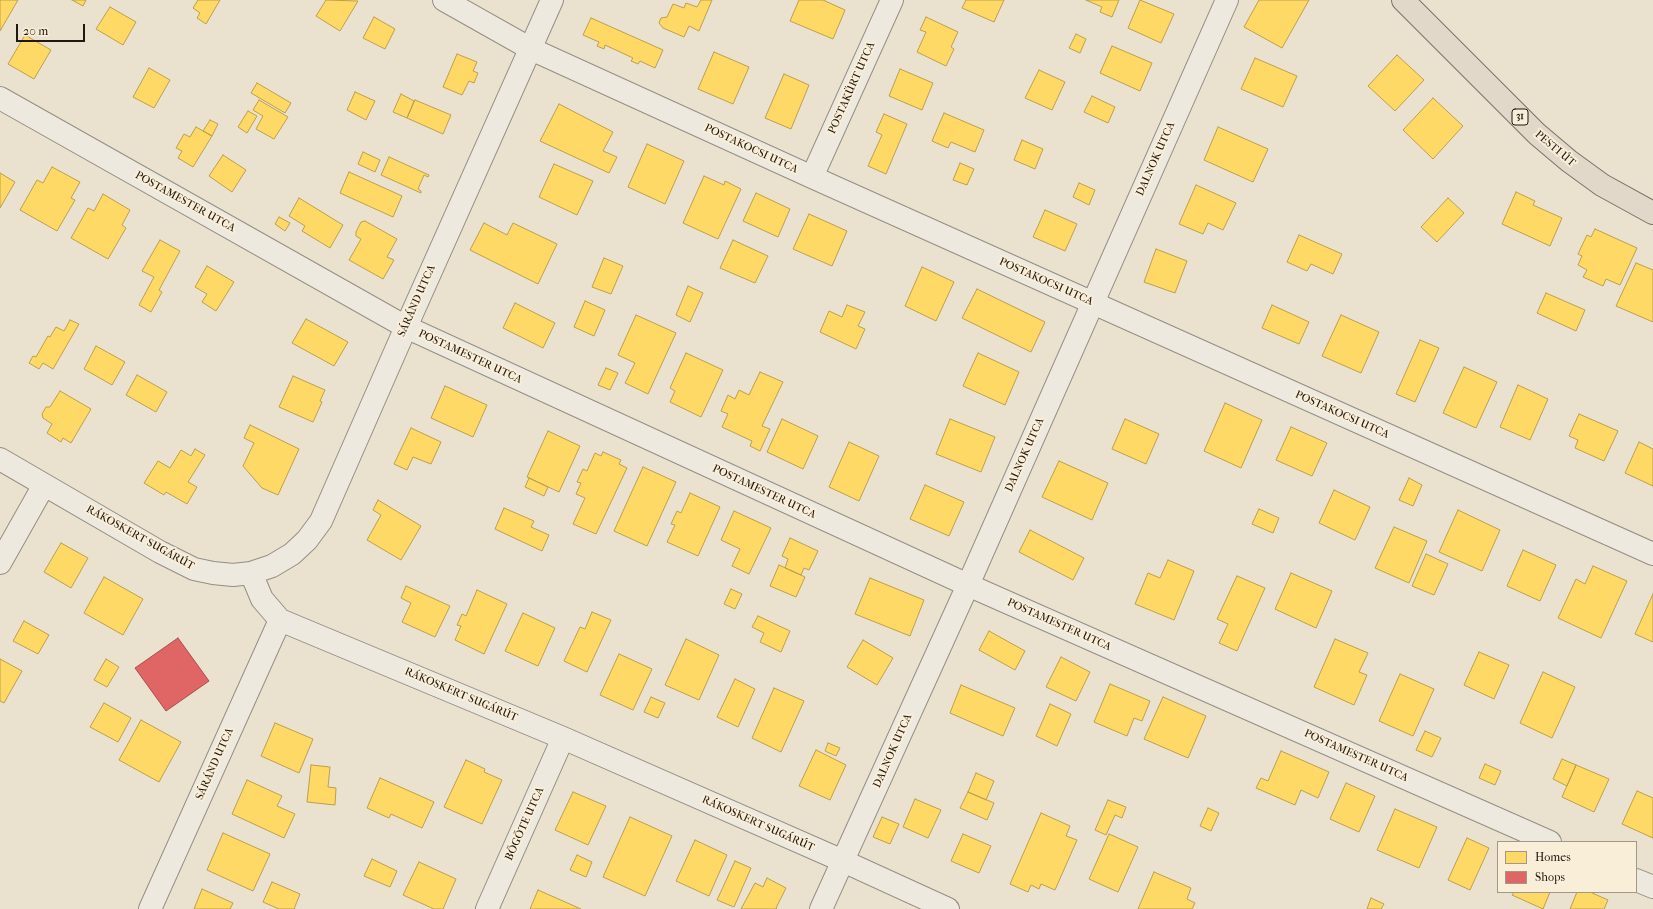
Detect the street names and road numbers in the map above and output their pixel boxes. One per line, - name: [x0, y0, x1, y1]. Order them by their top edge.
- street label: POSTAKÜRT UTCA: [826, 40, 878, 136]
- road number: 31: [1512, 109, 1528, 125]
- street label: DALNOK UTCA: [1134, 120, 1178, 198]
- street label: POSTAKOCSI UTCA: [702, 122, 800, 176]
- street label: PESTI ÚT: [1532, 128, 1578, 170]
- street label: POSTAMESTER UTCA: [133, 169, 237, 235]
- street label: POSTAKOCSI UTCA: [997, 255, 1095, 309]
- street label: SÁRÁND UTCA: [395, 263, 439, 339]
- street label: POSTAMESTER UTCA: [416, 327, 524, 387]
- street label: POSTAKOCSI UTCA: [1293, 388, 1391, 442]
- street label: DALNOK UTCA: [1003, 416, 1047, 494]
- street label: POSTAMESTER UTCA: [710, 462, 818, 522]
- street label: RÁKOSKERT SUGÁRÚT: [84, 503, 196, 573]
- street label: POSTAMESTER UTCA: [1005, 596, 1113, 654]
- street label: RÁKOSKERT SUGÁRÚT: [402, 665, 520, 725]
- street label: DALNOK UTCA: [871, 712, 915, 790]
- street label: SÁRÁND UTCA: [193, 726, 237, 802]
- street label: POSTAMESTER UTCA: [1302, 727, 1410, 785]
- street label: BÖGÖTE UTCA: [503, 785, 547, 863]
- street label: RÁKOSKERT SUGÁRÚT: [700, 793, 816, 855]

